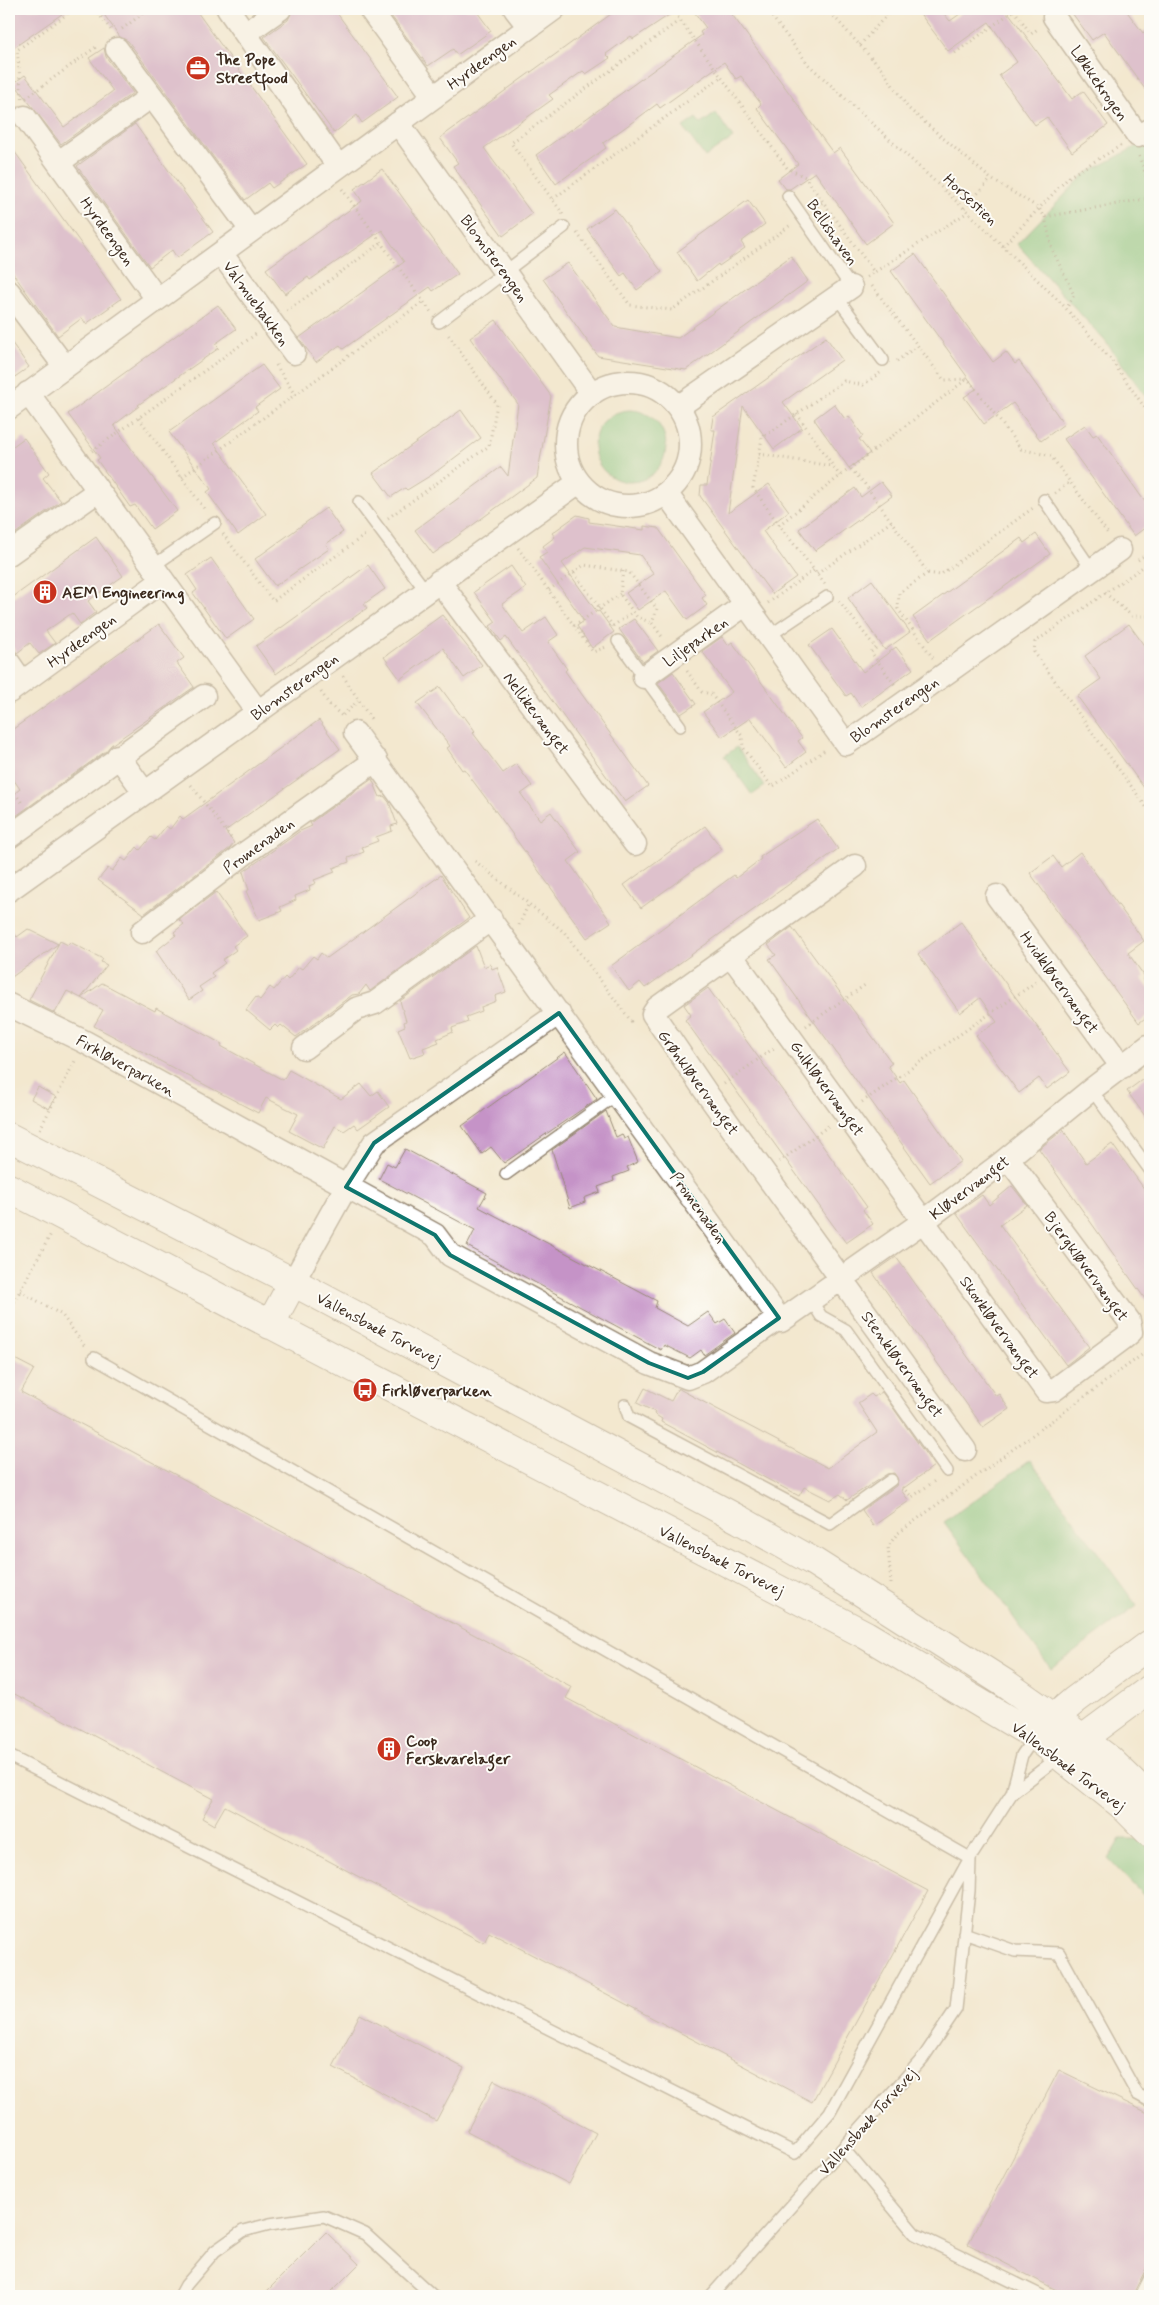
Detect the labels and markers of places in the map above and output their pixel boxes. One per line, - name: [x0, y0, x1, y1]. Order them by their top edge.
- place label: The Pope Streetfood: [216, 50, 288, 91]
- office icon: The Pope Streetfood: [185, 55, 211, 81]
- building icon: AEM Engineering: [32, 579, 58, 605]
- place label: AEM Engineering: [62, 583, 184, 606]
- bus stop icon: Firkløverparken: [352, 1377, 378, 1403]
- place label: Firkløverparken: [382, 1381, 492, 1402]
- place label: Coop Ferskvarelager: [406, 1731, 511, 1772]
- building icon: Coop Ferskvarelager: [376, 1736, 402, 1762]

